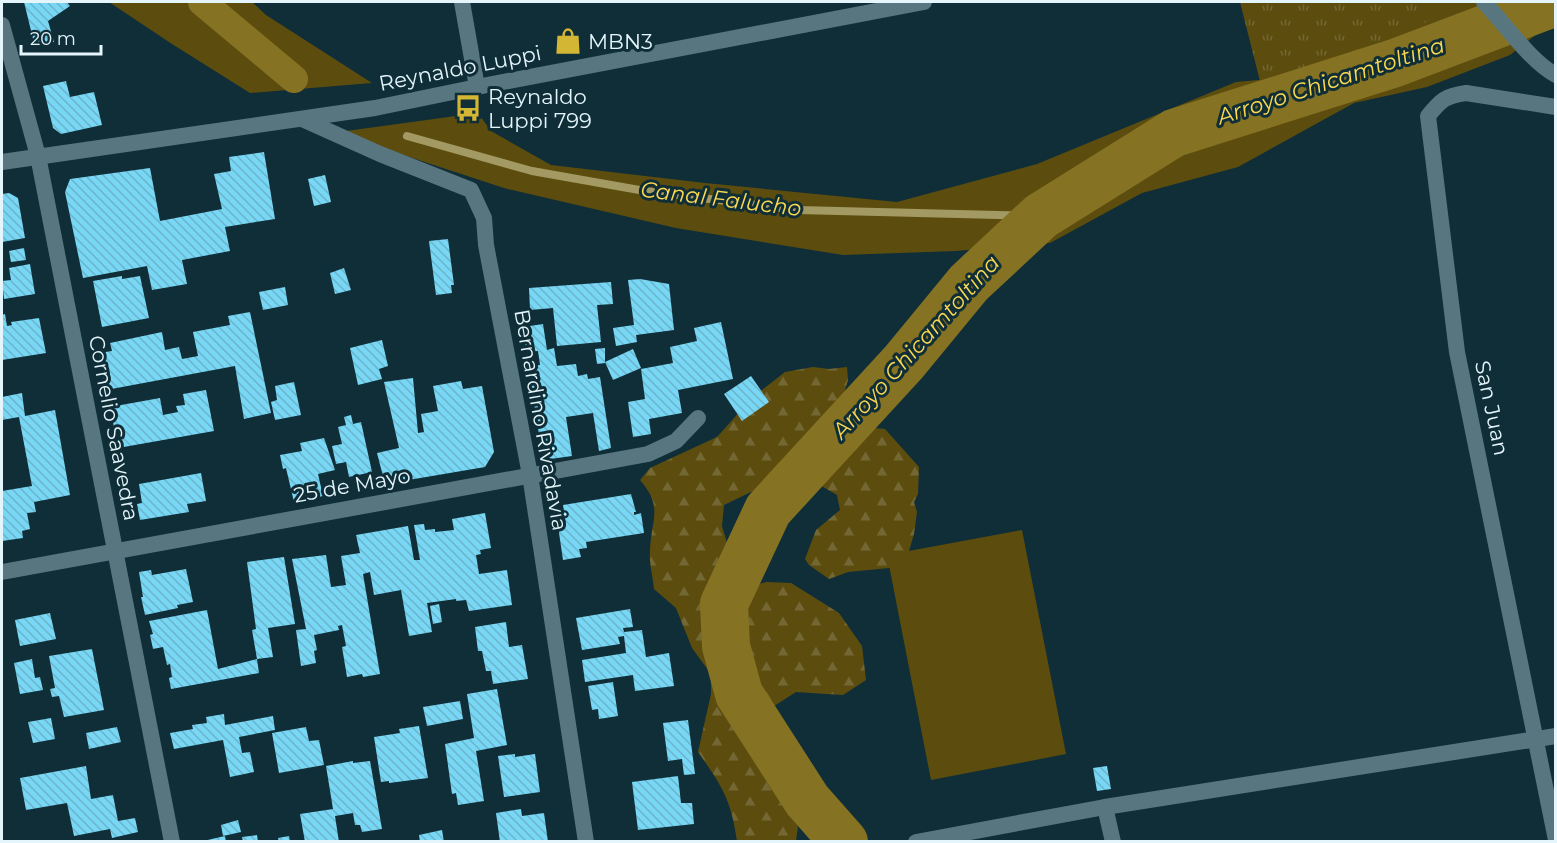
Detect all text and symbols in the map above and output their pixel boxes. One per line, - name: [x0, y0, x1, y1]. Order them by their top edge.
- scale bar: [21, 18, 100, 56]
- shop icon: MBN3: [553, 26, 583, 56]
- text: 20 m: [30, 28, 76, 50]
- place label: MBN3: [588, 29, 653, 54]
- water label: Arroyo Chicamtoltina: [1212, 31, 1448, 131]
- street label: Reynaldo Luppi: [377, 40, 543, 96]
- place label: Reynaldo Luppi 799: [488, 84, 592, 133]
- bus stop icon: Reynaldo Luppi 799: [453, 93, 483, 123]
- water label: Canal Falucho: [639, 176, 803, 222]
- water label: Arroyo Chicamtoltina: [825, 250, 1006, 446]
- street label: Bernardino Rivadavia: [509, 307, 573, 533]
- street label: Cornelio Saavedra: [84, 333, 144, 523]
- street label: San Juan: [1470, 358, 1514, 458]
- street label: 25 de Mayo: [292, 462, 412, 508]

